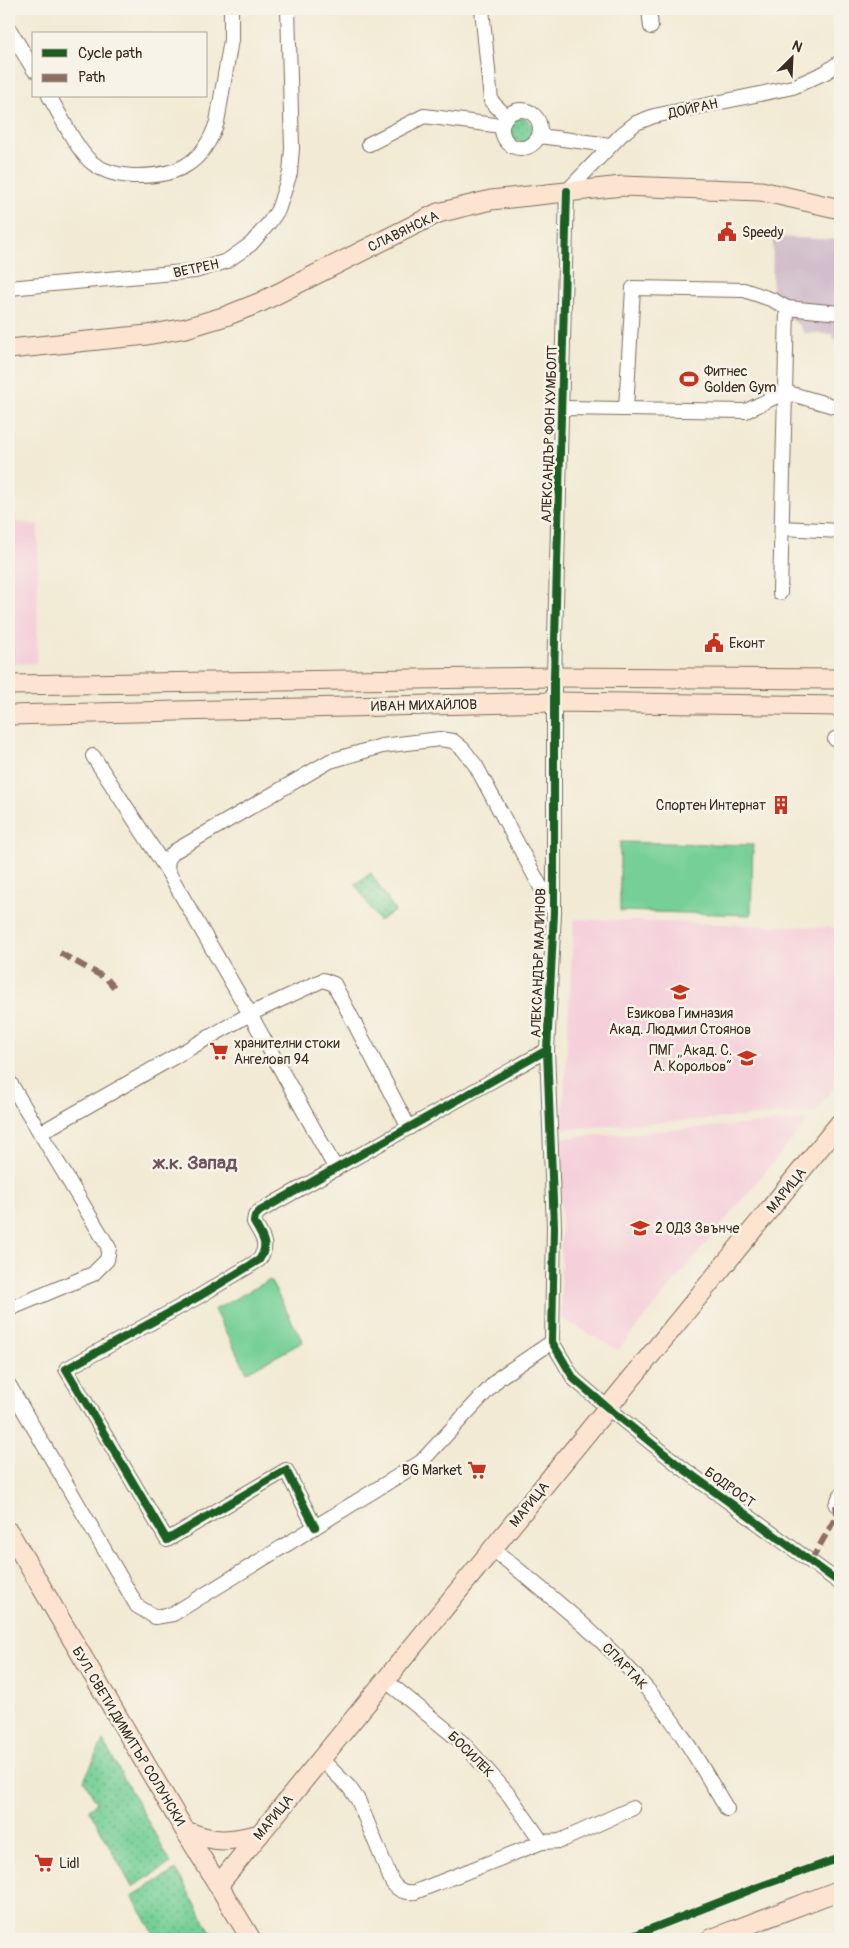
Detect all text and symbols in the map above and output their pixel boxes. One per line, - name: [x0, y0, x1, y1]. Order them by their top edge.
- legend: [32, 32, 208, 98]
- north arrow: [766, 32, 816, 82]
- text: N: [789, 37, 805, 56]
- text: Cycle path: [78, 44, 142, 63]
- text: Path: [78, 68, 105, 87]
- street label: ДОЙРАН: [666, 95, 720, 122]
- street label: СЛАВЯНСКА: [365, 207, 441, 256]
- public building icon: Speedy: [716, 221, 738, 243]
- place label: Speedy: [742, 224, 783, 241]
- street label: ВЕТРЕН: [172, 255, 221, 282]
- street label: АЛЕКСАНДЪР ФОН ХУМБОЛТ: [538, 345, 561, 523]
- place label: Фитнес Golden Gym: [704, 363, 776, 396]
- sports icon: Фитнес Golden Gym: [678, 368, 700, 390]
- public building icon: Еконт: [703, 632, 725, 654]
- place label: Еконт: [729, 635, 765, 652]
- street label: ИВАН МИХАЙЛОВ: [371, 696, 477, 715]
- building icon: Спортен Интернат: [770, 794, 792, 816]
- place label: Спортен Интернат: [656, 797, 766, 814]
- street label: АЛЕКСАНДЪР МАЛИНОВ: [527, 888, 550, 1038]
- school or university icon: Езикова Гимназия Акад. Людмил Стоянов: [669, 981, 691, 1003]
- place label: Езикова Гимназия Акад. Людмил Стоянов: [609, 1005, 751, 1038]
- place label: хранителни стоки Ангеловп 94: [234, 1035, 340, 1068]
- supermarket icon: хранителни стоки Ангеловп 94: [208, 1040, 230, 1062]
- place label: ПМГ „Акад. С. А. Корольов“: [649, 1042, 732, 1075]
- school or university icon: ПМГ „Акад. С. А. Корольов“: [736, 1047, 758, 1069]
- district label: ж.к. Запад: [152, 1151, 238, 1175]
- street label: МАРИЦА: [763, 1164, 810, 1216]
- school or university icon: 2 ОДЗ Звънче: [629, 1217, 651, 1239]
- place label: 2 ОДЗ Звънче: [655, 1220, 740, 1237]
- supermarket icon: BG Market: [466, 1459, 488, 1481]
- place label: BG Market: [402, 1462, 462, 1479]
- street label: БОДРОСТ: [701, 1463, 758, 1511]
- street label: МАРИЦА: [506, 1478, 553, 1530]
- street label: СПАРТАК: [598, 1640, 651, 1693]
- street label: БУЛ. СВЕТИ ДИМИТЪР СОЛУНСКИ: [68, 1644, 189, 1829]
- street label: БОСИЛЕК: [444, 1728, 497, 1781]
- street label: МАРИЦА: [250, 1791, 297, 1843]
- supermarket icon: Lidl: [33, 1852, 55, 1874]
- place label: Lidl: [59, 1855, 80, 1872]

